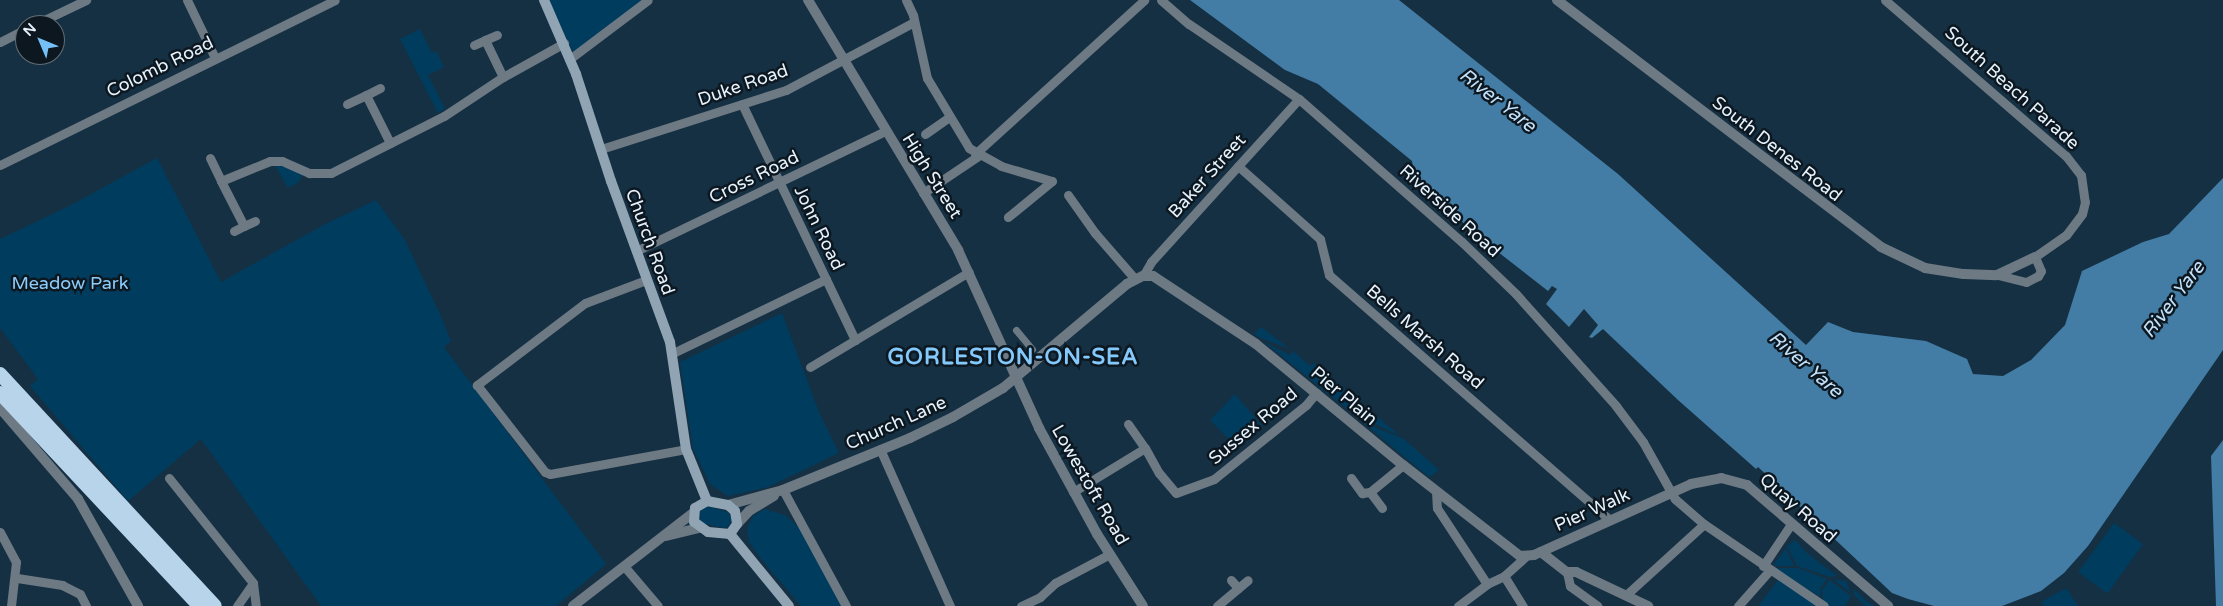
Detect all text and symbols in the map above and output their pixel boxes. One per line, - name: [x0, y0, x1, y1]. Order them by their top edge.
- north arrow: [15, 15, 65, 65]
- text: N: [20, 20, 40, 40]
- street label: South Beach Parade: [1940, 22, 2084, 154]
- street label: Colomb Road: [103, 32, 217, 102]
- street label: Duke Road: [695, 59, 791, 111]
- water label: River Yare: [1454, 64, 1540, 138]
- street label: South Denes Road: [1708, 92, 1846, 206]
- street label: High Street: [897, 129, 967, 223]
- street label: Baker Street: [1164, 130, 1250, 222]
- street label: Cross Road: [706, 146, 802, 208]
- street label: Riverside Road: [1395, 160, 1505, 262]
- street label: John Road: [789, 182, 849, 274]
- street label: Church Road: [621, 186, 679, 298]
- water label: River Yare: [2138, 257, 2210, 343]
- park label: Meadow Park: [12, 272, 128, 294]
- street label: Bells Marsh Road: [1362, 280, 1488, 394]
- water label: River Yare: [1763, 327, 1847, 403]
- district label: GORLESTON-ON-SEA: [885, 345, 1141, 371]
- street label: Pier Plain: [1306, 362, 1382, 430]
- street label: Sussex Road: [1204, 383, 1302, 469]
- street label: Church Lane: [842, 391, 950, 455]
- street label: Lowestoft Road: [1047, 421, 1133, 549]
- street label: Quay Road: [1755, 469, 1841, 547]
- street label: Pier Walk: [1551, 484, 1633, 536]

